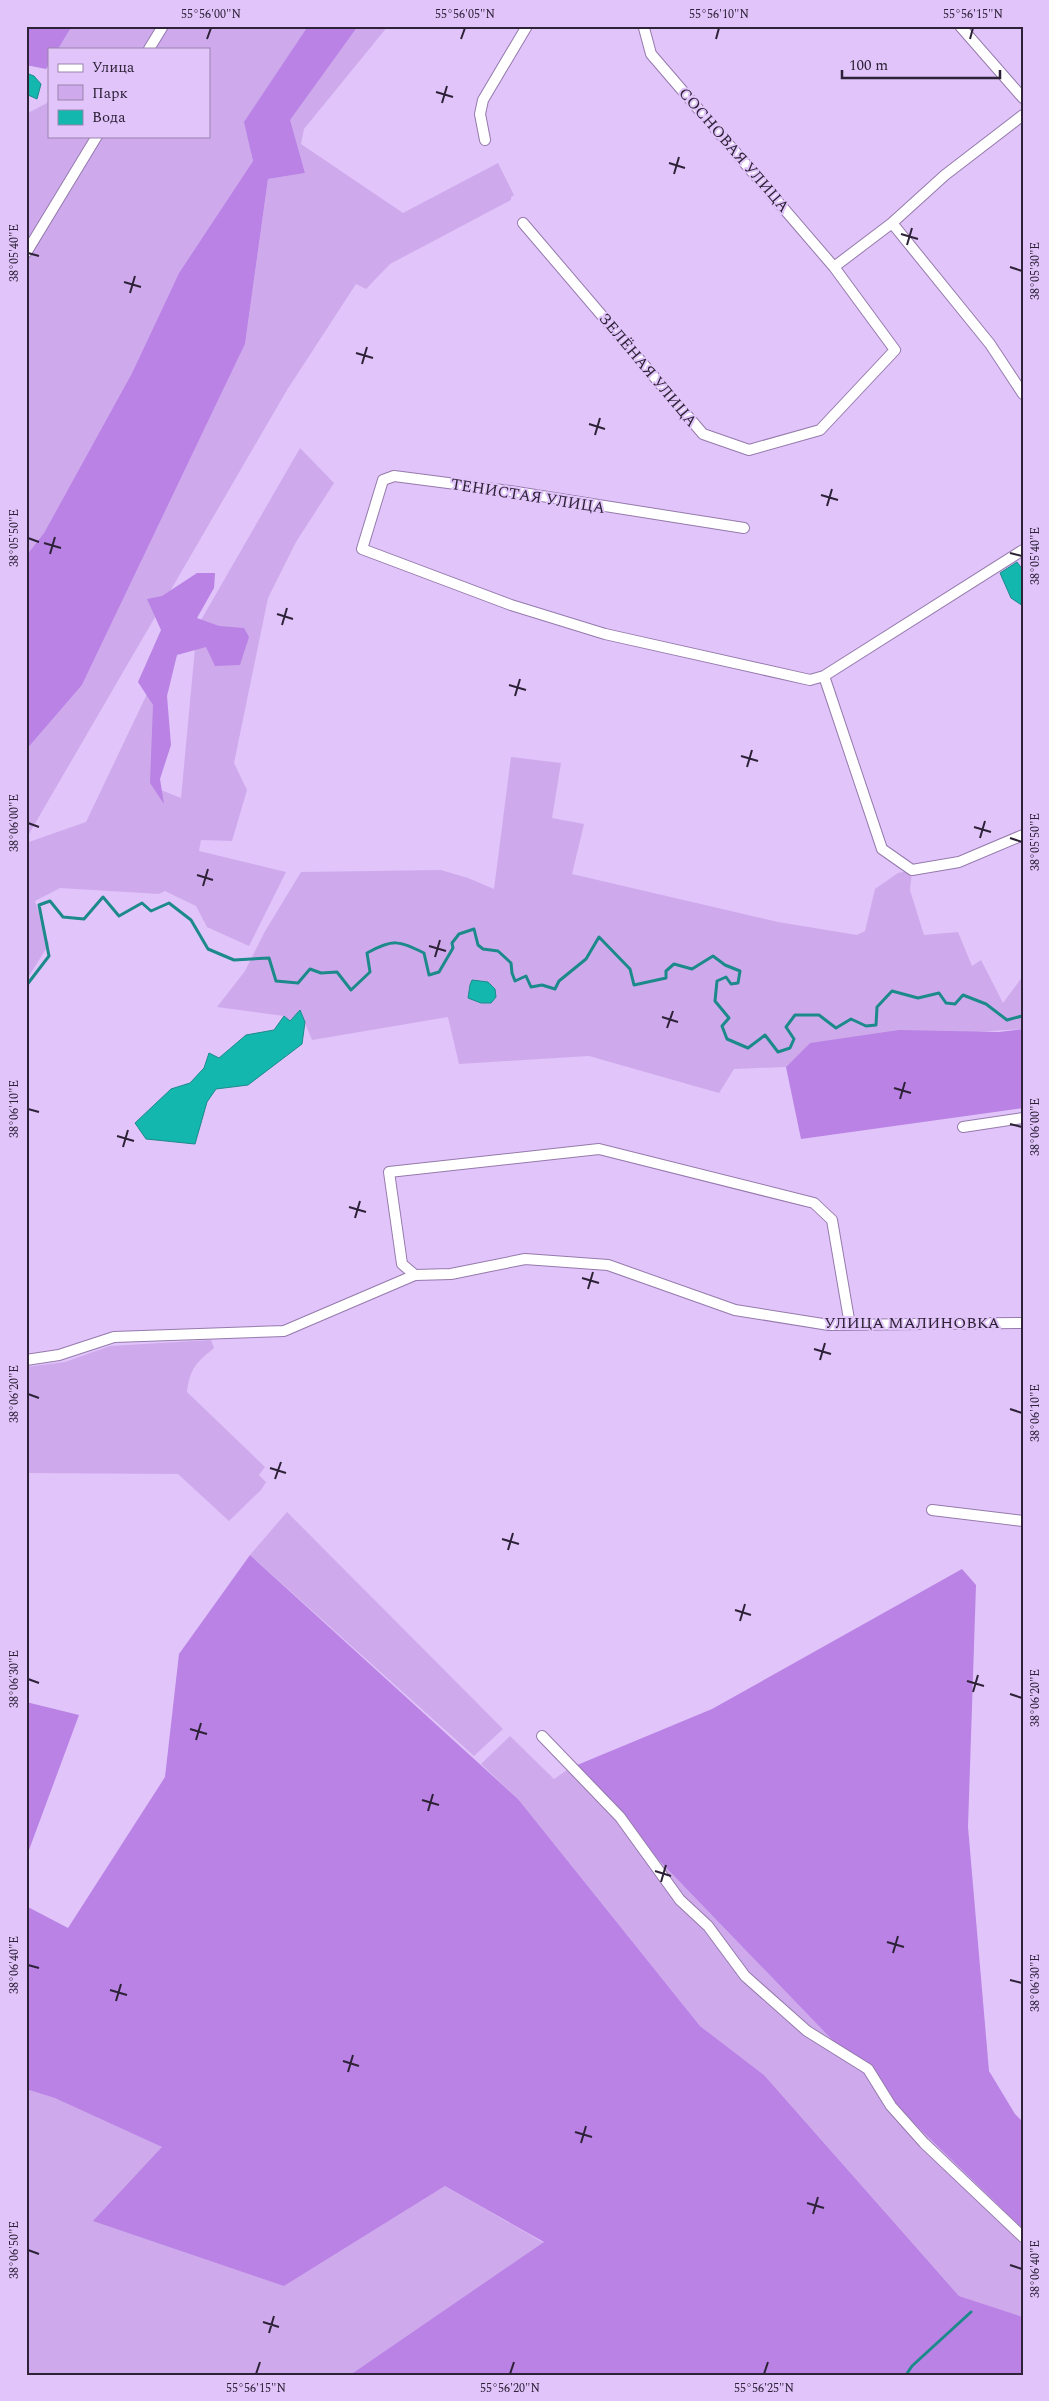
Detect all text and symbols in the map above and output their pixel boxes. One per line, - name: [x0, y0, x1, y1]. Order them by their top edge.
- text: 55°56'00"N: [181, 5, 241, 24]
- text: 55°56'05"N: [435, 5, 495, 24]
- text: 55°56'10"N: [689, 5, 749, 24]
- text: 55°56'15"N: [943, 5, 1003, 24]
- legend: [48, 48, 210, 138]
- scale bar: [842, 48, 999, 80]
- text: 100 m: [849, 54, 888, 77]
- text: Улица: [92, 56, 135, 79]
- text: Парк: [92, 82, 128, 105]
- street label: СОСНОВАЯ УЛИЦА: [673, 82, 795, 218]
- text: Вода: [92, 106, 126, 129]
- text: 38°05'40"E: [5, 224, 24, 282]
- text: 38°05'30"E: [1026, 242, 1045, 300]
- street label: ЗЕЛЁНАЯ УЛИЦА: [593, 308, 703, 432]
- street label: ТЕНИСТАЯ УЛИЦА: [449, 472, 607, 520]
- text: 38°05'50"E: [5, 509, 24, 567]
- text: 38°05'40"E: [1026, 527, 1045, 585]
- text: 38°06'00"E: [5, 794, 24, 852]
- text: 38°05'50"E: [1026, 813, 1045, 871]
- text: 38°06'10"E: [5, 1080, 24, 1138]
- text: 38°06'00"E: [1026, 1098, 1045, 1156]
- street label: УЛИЦА МАЛИНОВКА: [824, 1311, 1000, 1335]
- text: 38°06'20"E: [5, 1365, 24, 1423]
- text: 38°06'10"E: [1026, 1384, 1045, 1442]
- text: 38°06'30"E: [5, 1650, 24, 1708]
- text: 38°06'20"E: [1026, 1669, 1045, 1727]
- text: 38°06'40"E: [5, 1936, 24, 1994]
- text: 38°06'30"E: [1026, 1954, 1045, 2012]
- text: 38°06'50"E: [5, 2221, 24, 2279]
- text: 38°06'40"E: [1026, 2240, 1045, 2298]
- text: 55°56'15"N: [226, 2379, 286, 2398]
- text: 55°56'20"N: [480, 2379, 540, 2398]
- text: 55°56'25"N: [734, 2379, 794, 2398]

